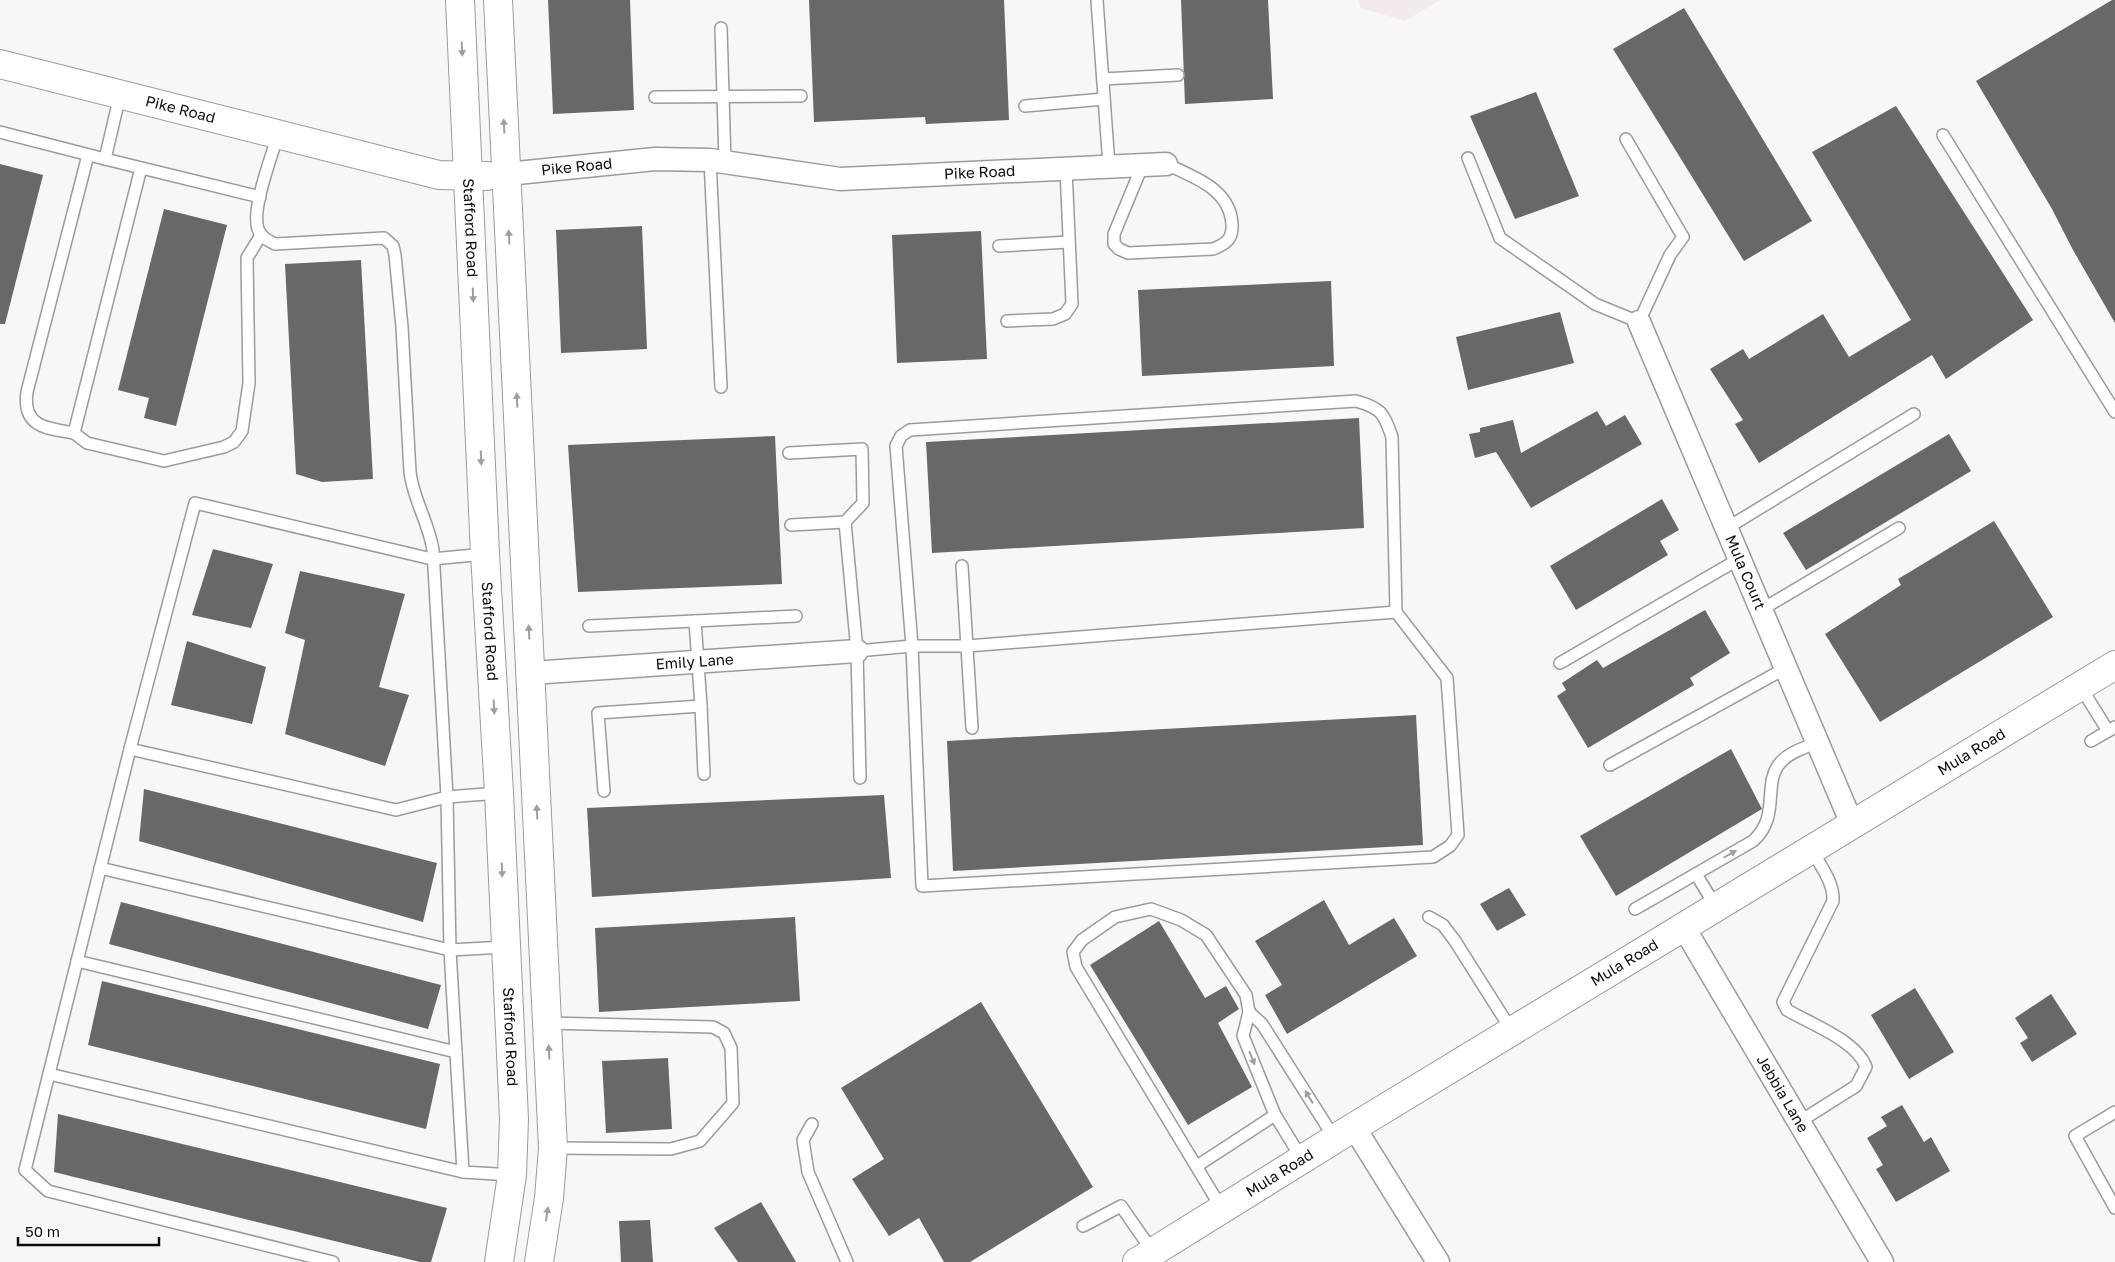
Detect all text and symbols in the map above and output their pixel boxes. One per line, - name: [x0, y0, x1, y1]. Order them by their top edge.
- one-way arrow: [459, 41, 467, 57]
- street label: Pike Road: [144, 91, 217, 126]
- one-way arrow: [500, 118, 508, 134]
- street label: Pike Road: [540, 153, 613, 178]
- street label: Pike Road: [944, 161, 1016, 182]
- street label: Stafford Road: [460, 178, 483, 278]
- one-way arrow: [505, 229, 513, 245]
- one-way arrow: [470, 288, 478, 304]
- one-way arrow: [513, 392, 521, 408]
- one-way arrow: [477, 450, 485, 466]
- street label: Mula Court: [1722, 532, 1770, 612]
- street label: Stafford Road: [479, 581, 502, 681]
- one-way arrow: [524, 624, 532, 640]
- street label: Emily Lane: [655, 649, 735, 673]
- one-way arrow: [491, 700, 499, 716]
- street label: Mula Road: [1934, 724, 2008, 779]
- one-way arrow: [533, 804, 541, 820]
- one-way arrow: [1724, 850, 1737, 859]
- one-way arrow: [499, 862, 507, 878]
- street label: Mula Road: [1587, 935, 1661, 989]
- street label: Stafford Road: [500, 987, 522, 1087]
- one-way arrow: [544, 1043, 552, 1059]
- one-way arrow: [1248, 1051, 1256, 1065]
- street label: Jebbia Lane: [1753, 1051, 1813, 1136]
- one-way arrow: [1305, 1091, 1314, 1104]
- street label: Mula Road: [1242, 1145, 1316, 1200]
- one-way arrow: [543, 1206, 551, 1222]
- scale bar: [18, 1214, 159, 1246]
- text: 50 m: [25, 1222, 60, 1240]

